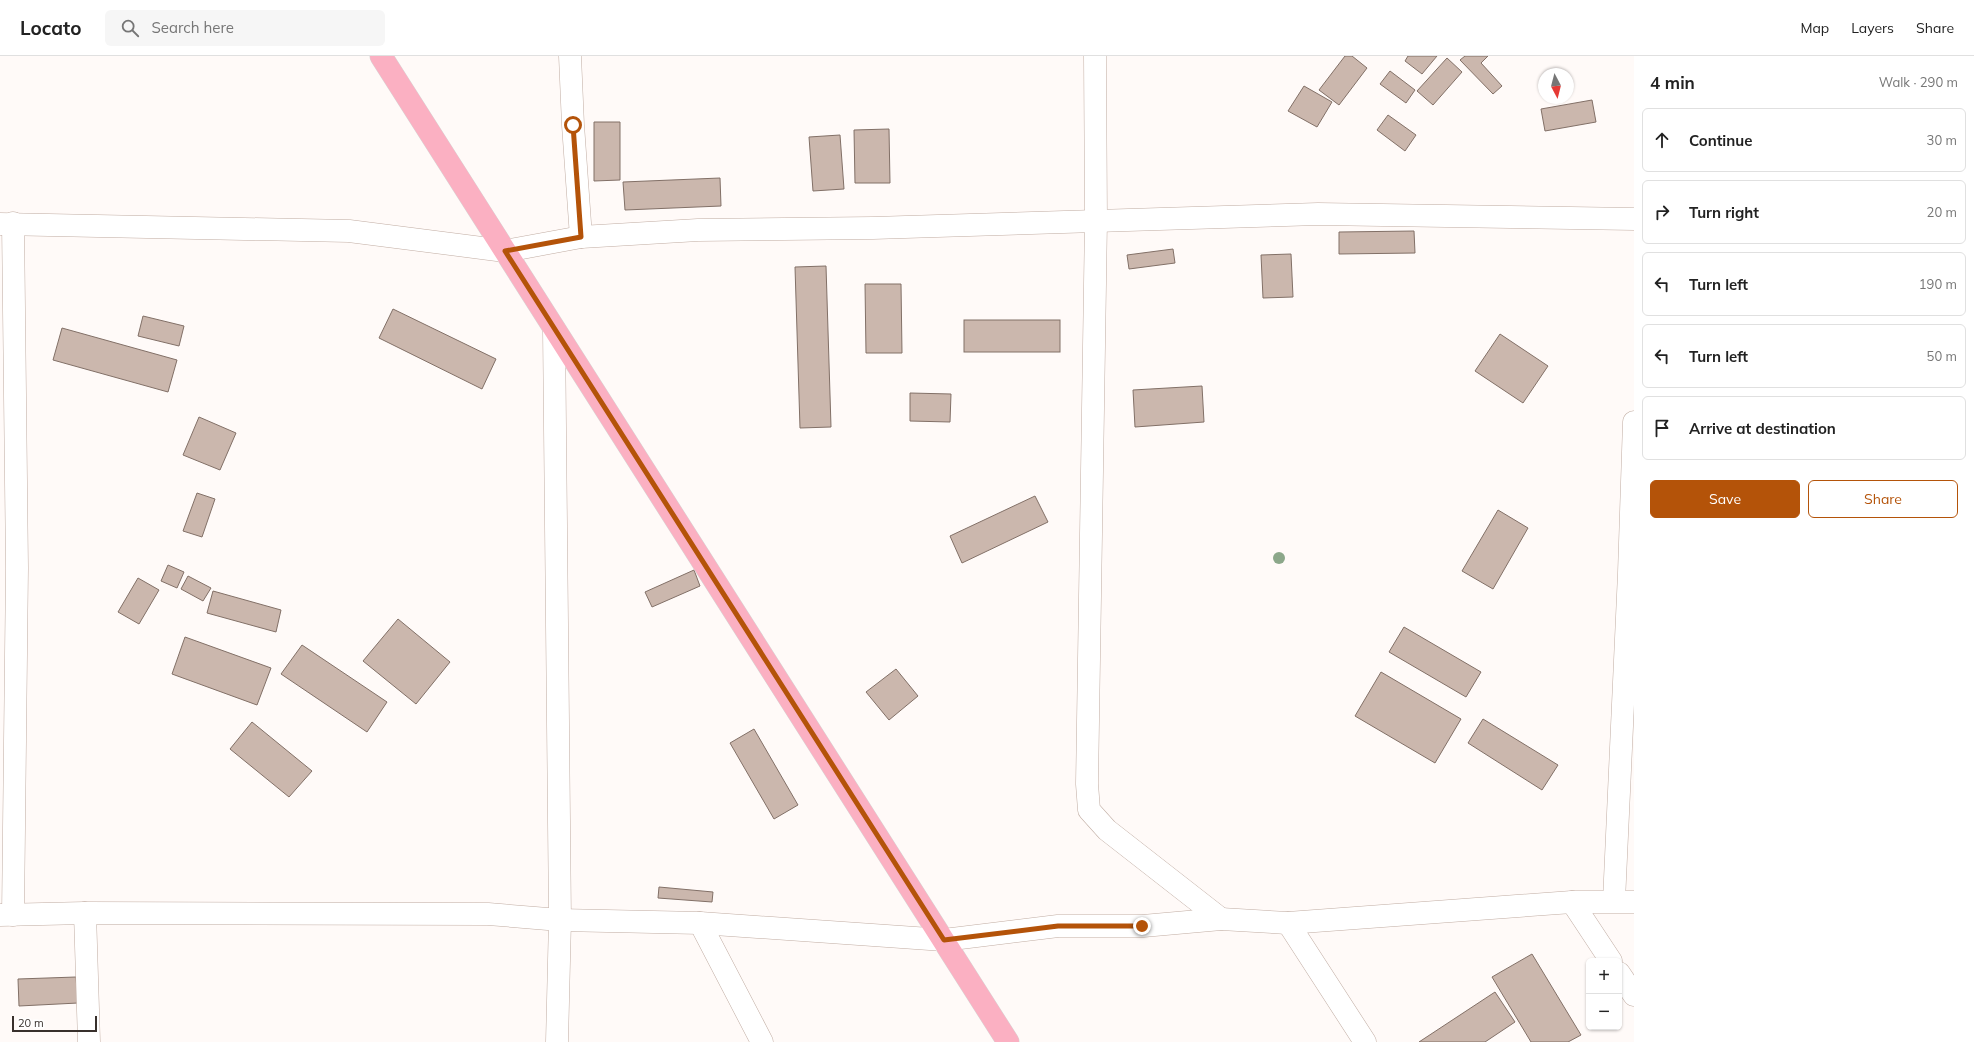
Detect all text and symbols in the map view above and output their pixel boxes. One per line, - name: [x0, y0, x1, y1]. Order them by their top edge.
- search box: [105, 10, 385, 46]
- text: Locato: [20, 16, 81, 40]
- icon: search: [119, 17, 141, 39]
- text: Search here: [151, 18, 234, 37]
- text: Map: [1800, 19, 1829, 37]
- text: Layers: [1851, 19, 1894, 37]
- text: Share: [1916, 19, 1954, 37]
- north arrow: [1538, 68, 1574, 104]
- text: 4 min: [1650, 72, 1695, 93]
- text: Walk · 290 m: [1879, 74, 1958, 90]
- route start: [564, 116, 582, 134]
- icon: ahead: [1651, 129, 1673, 151]
- text: Continue: [1689, 131, 1752, 150]
- text: 30 m: [1927, 132, 1957, 148]
- icon: right: [1651, 201, 1673, 223]
- text: Turn right: [1689, 203, 1759, 222]
- text: 20 m: [1927, 204, 1957, 220]
- icon: left: [1651, 273, 1673, 295]
- text: Turn left: [1689, 275, 1748, 294]
- text: 190 m: [1919, 276, 1957, 292]
- icon: left: [1651, 345, 1673, 367]
- text: Turn left: [1689, 347, 1748, 366]
- text: 50 m: [1927, 348, 1957, 364]
- icon: arrive: [1651, 417, 1673, 439]
- text: Arrive at destination: [1689, 419, 1836, 438]
- button: Save: [1650, 480, 1800, 518]
- button: Share: [1808, 480, 1958, 518]
- route end: [1133, 917, 1151, 935]
- map controls: [1586, 958, 1622, 1030]
- button: +: [1586, 958, 1622, 994]
- button: −: [1586, 994, 1622, 1030]
- scale bar: [12, 1014, 97, 1033]
- text: 20 m: [18, 1016, 44, 1030]

